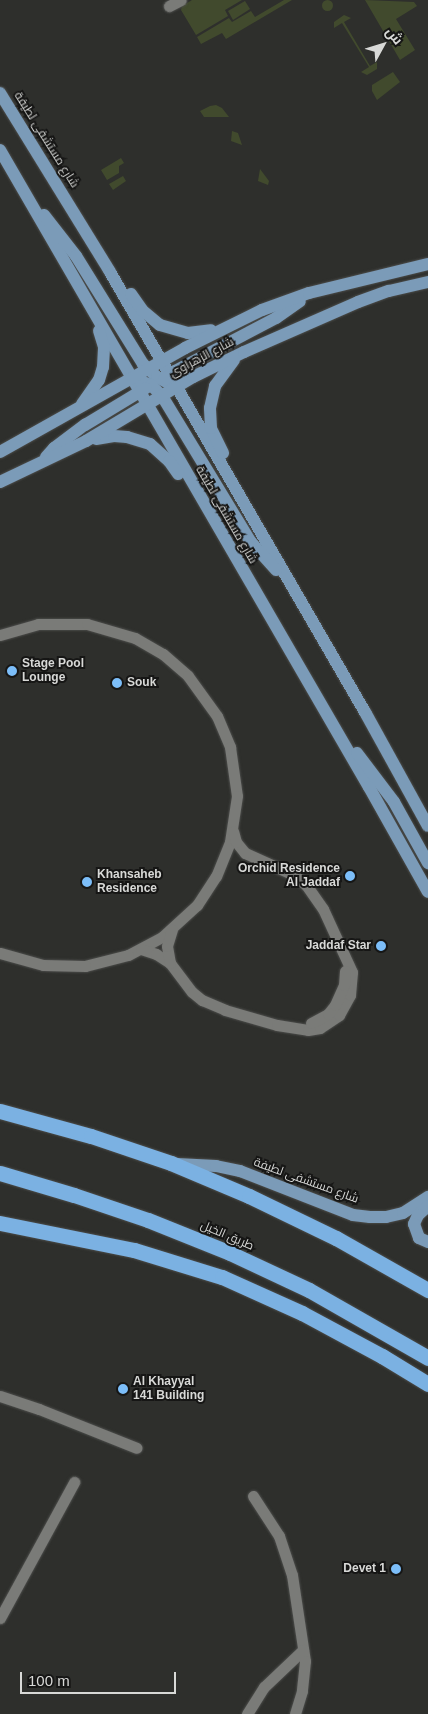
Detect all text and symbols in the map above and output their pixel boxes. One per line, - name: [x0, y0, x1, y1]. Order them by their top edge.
- north arrow: [358, 20, 408, 70]
- text: ش: [383, 24, 407, 48]
- street label: شارع مستشفى لطيفة: [11, 89, 81, 191]
- street label: شارع الزهراوى: [168, 335, 236, 381]
- street label: شارع مستشفى لطيفة: [192, 464, 260, 566]
- place label: Stage Pool Lounge: [22, 657, 84, 685]
- marker: Stage Pool Lounge: [6, 665, 18, 677]
- place label: Souk: [127, 676, 156, 690]
- marker: Souk: [111, 677, 123, 689]
- place label: Orchid Residence Al Jaddaf: [238, 862, 340, 890]
- place label: Khansaheb Residence: [97, 868, 162, 896]
- marker: Orchid Residence Al Jaddaf: [344, 870, 356, 882]
- marker: Khansaheb Residence: [81, 876, 93, 888]
- place label: Jaddaf Star: [306, 939, 371, 953]
- marker: Jaddaf Star: [375, 940, 387, 952]
- street label: شارع مستشفى لطيفة: [252, 1155, 360, 1207]
- street label: طريق الخيل: [198, 1218, 256, 1254]
- place label: Al Khayyal 141 Building: [133, 1375, 204, 1403]
- marker: Al Khayyal 141 Building: [117, 1383, 129, 1395]
- place label: Devet 1: [343, 1562, 386, 1576]
- marker: Devet 1: [390, 1563, 402, 1575]
- scale bar: [22, 1662, 179, 1694]
- text: 100 m: [28, 1672, 70, 1689]

